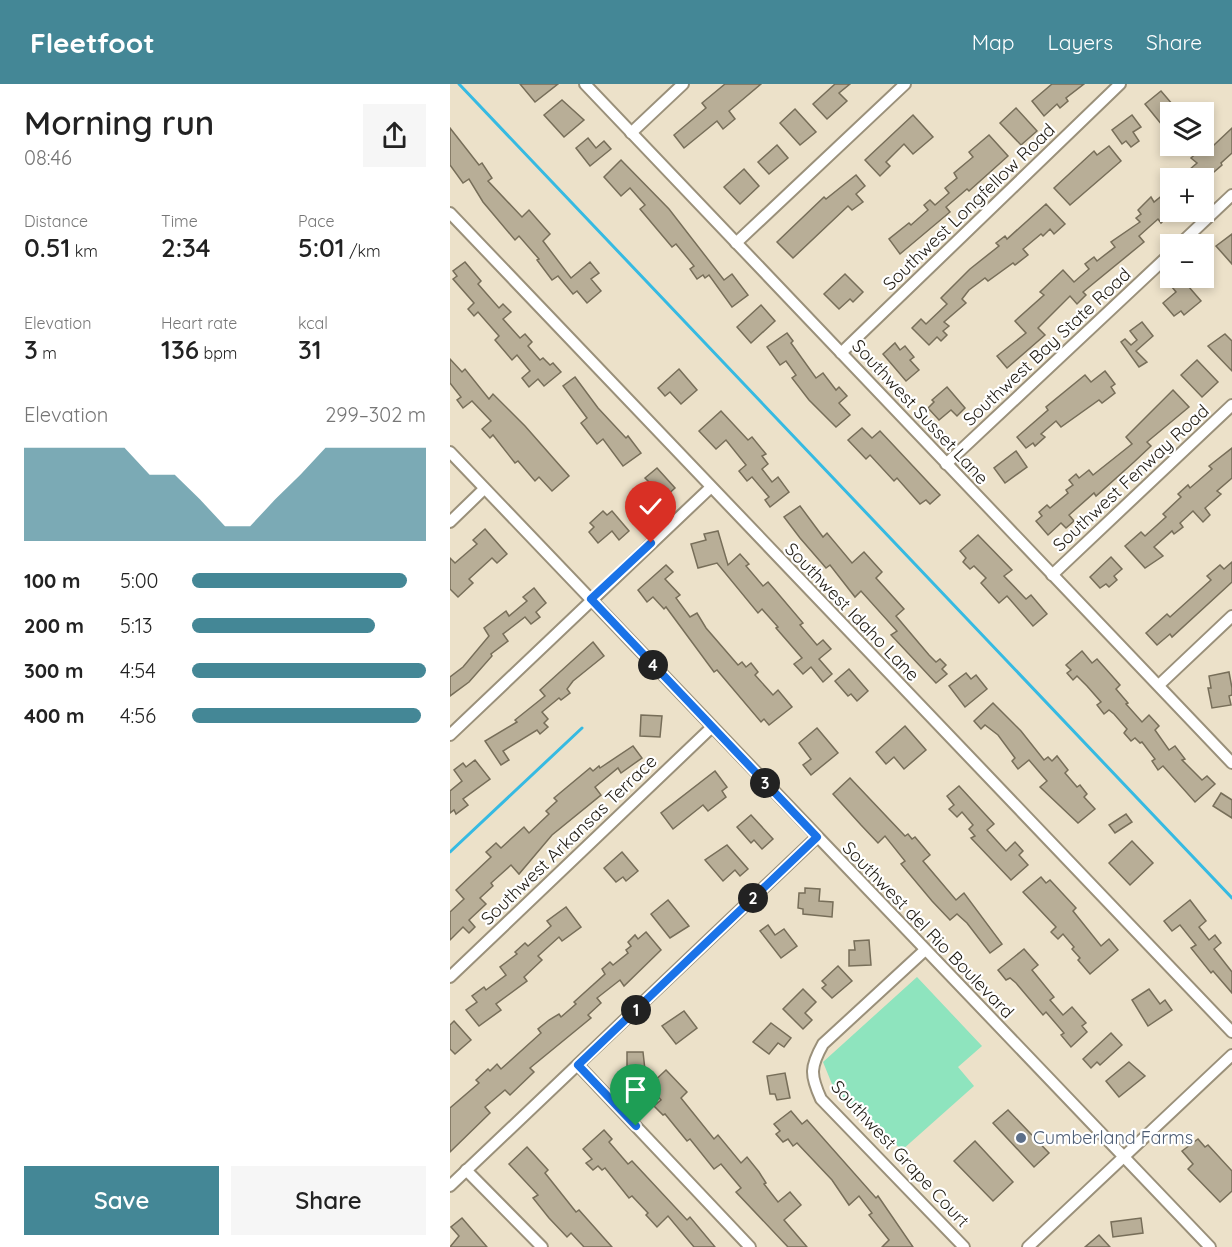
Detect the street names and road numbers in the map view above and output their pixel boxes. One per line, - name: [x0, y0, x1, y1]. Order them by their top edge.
- street label: Southwest Longfellow Road: [878, 118, 1060, 295]
- street label: Southwest Bay State Road: [958, 263, 1135, 431]
- street label: Southwest Susset Lane: [847, 334, 994, 489]
- street label: Southwest Fenway Road: [1048, 399, 1214, 556]
- street label: Southwest Idaho Lane: [780, 537, 925, 686]
- street label: Southwest Arkansas Terrace: [476, 749, 662, 930]
- street label: Southwest del Rio Boulevard: [838, 836, 1019, 1023]
- street label: Southwest Grape Court: [826, 1075, 975, 1232]

